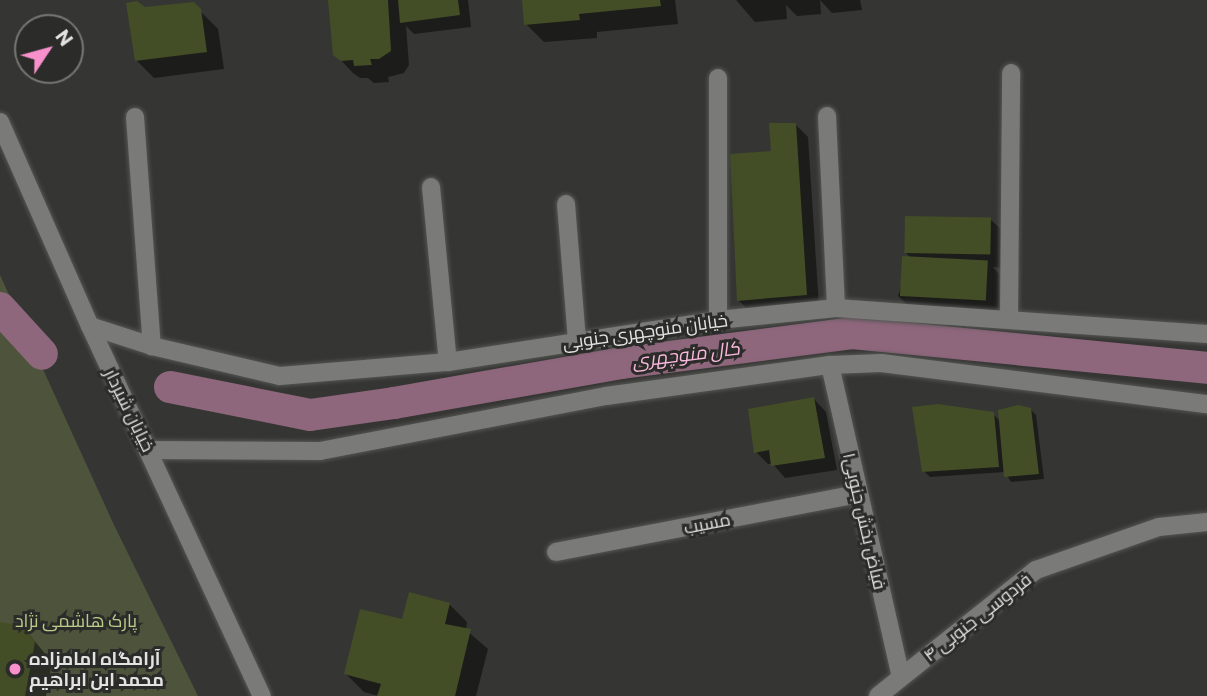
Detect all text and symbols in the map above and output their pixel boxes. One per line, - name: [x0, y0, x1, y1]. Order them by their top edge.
- north arrow: [14, 14, 84, 84]
- text: N: [51, 25, 78, 50]
- street label: خیابان منوچهری جنوبی: [561, 309, 729, 353]
- water label: کال منوچهری: [631, 336, 741, 372]
- street label: خیابان شیردار: [101, 365, 159, 455]
- street label: فیاض بخش جنوبی۱: [839, 450, 891, 592]
- street label: مسیب: [682, 508, 732, 538]
- street label: فردوسی جنوبی ۴: [919, 568, 1035, 666]
- park label: پارک هاشمی نژاد: [15, 609, 137, 631]
- place label: آرامگاه امامزاده محمد ابن ابراهیم: [29, 648, 164, 690]
- marker: آرامگاه امامزاده محمد ابن ابراهیم: [7, 661, 23, 677]

